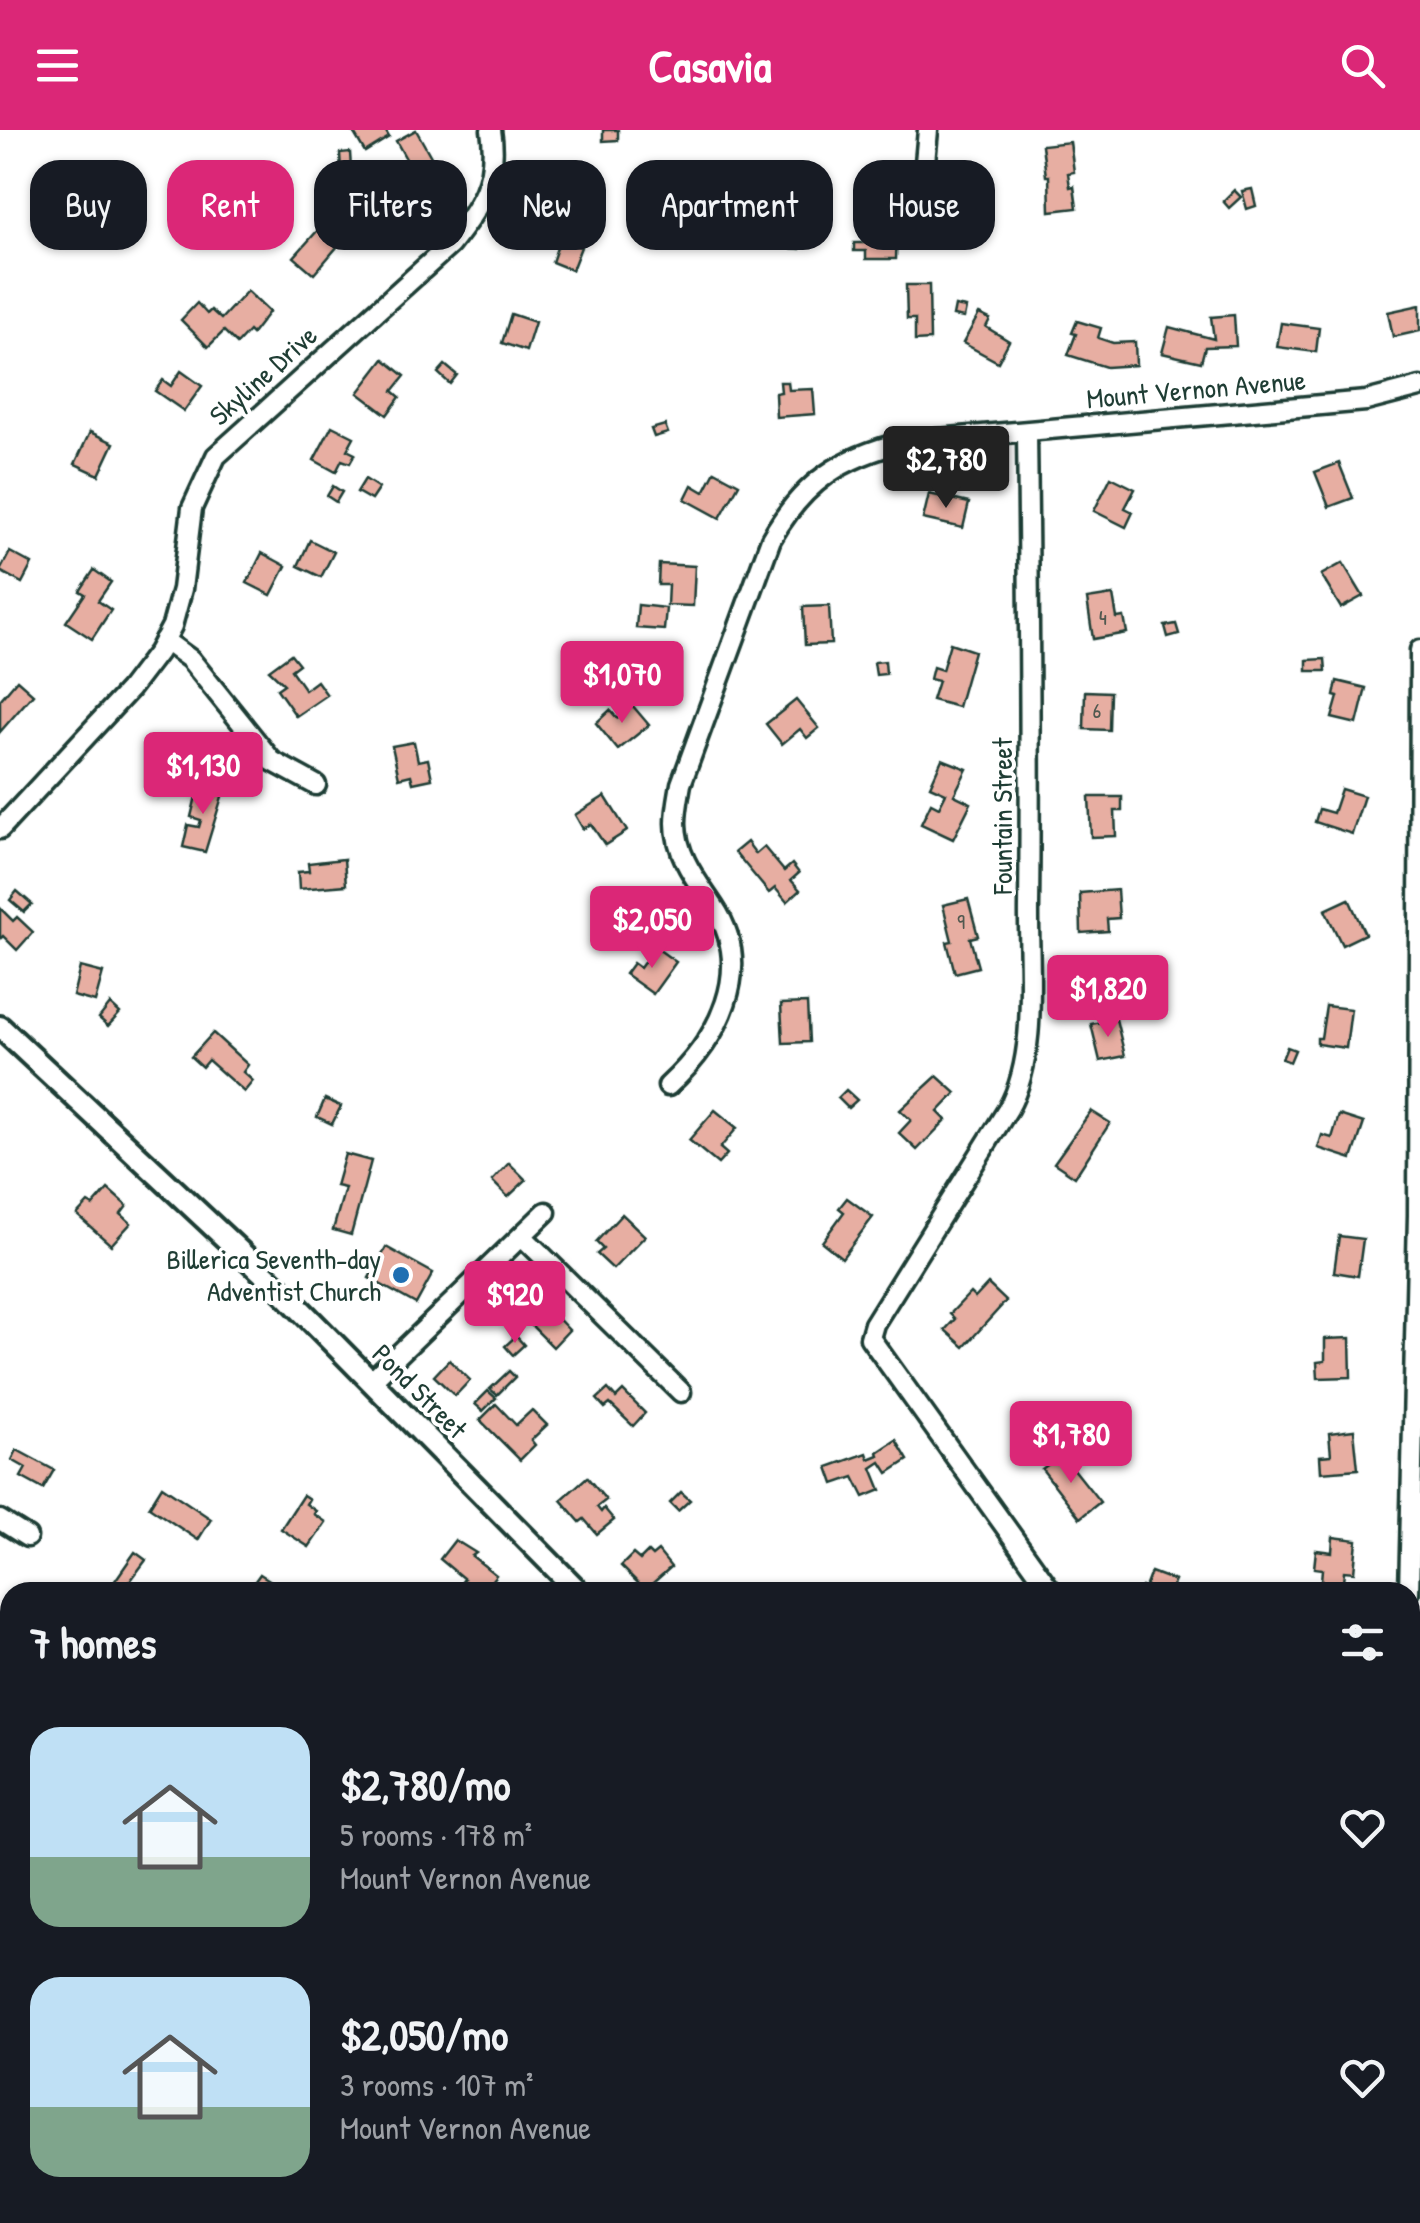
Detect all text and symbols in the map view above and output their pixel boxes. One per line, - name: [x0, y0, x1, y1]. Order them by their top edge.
- text: Casavia: [649, 35, 772, 96]
- icon: menu: [30, 38, 85, 93]
- icon: search: [1335, 38, 1390, 93]
- chip: Buy: [30, 160, 147, 250]
- chip: Rent: [167, 160, 294, 250]
- chip: Filters: [314, 160, 467, 250]
- chip: New: [487, 160, 606, 250]
- chip: Apartment: [626, 160, 833, 250]
- chip: House: [853, 160, 995, 250]
- street label: Skyline Drive: [201, 316, 325, 434]
- street label: Mount Vernon Avenue: [1085, 361, 1307, 417]
- pin: $2,780: [865, 426, 1027, 511]
- text: $2,780: [905, 437, 987, 480]
- house number: 4: [1099, 602, 1107, 632]
- pin: $1,070: [541, 641, 703, 726]
- text: $1,070: [583, 652, 661, 695]
- house number: 6: [1093, 695, 1102, 725]
- pin: $1,130: [122, 732, 284, 817]
- street label: Fountain Street: [983, 737, 1021, 895]
- text: $1,130: [166, 743, 240, 786]
- pin: $2,050: [571, 886, 733, 971]
- text: $2,050: [612, 897, 692, 940]
- house number: 9: [957, 906, 965, 936]
- pin: $1,820: [1027, 955, 1189, 1040]
- text: $1,820: [1069, 966, 1147, 1009]
- place label: Billerica Seventh-day Adventist Church: [167, 1240, 381, 1310]
- pin: $920: [456, 1261, 574, 1346]
- marker: Billerica Seventh-day Adventist Church: [390, 1264, 412, 1286]
- text: $920: [486, 1272, 544, 1315]
- street label: Pond Street: [364, 1335, 476, 1447]
- pin: $1,780: [990, 1401, 1152, 1486]
- text: $1,780: [1032, 1412, 1110, 1455]
- text: 7 homes: [30, 1614, 156, 1671]
- icon: filters: [1335, 1615, 1390, 1670]
- text: $2,780/mo: [340, 1756, 510, 1813]
- icon: home: [110, 1767, 230, 1887]
- icon: heart: [1335, 1800, 1390, 1855]
- text: 5 rooms · 178 m²: [340, 1813, 532, 1856]
- text: Mount Vernon Avenue: [340, 1856, 591, 1899]
- text: $2,050/mo: [340, 2006, 508, 2063]
- icon: home: [110, 2017, 230, 2137]
- icon: heart: [1335, 2050, 1390, 2105]
- text: 3 rooms · 107 m²: [340, 2063, 533, 2106]
- text: Mount Vernon Avenue: [340, 2106, 591, 2149]

